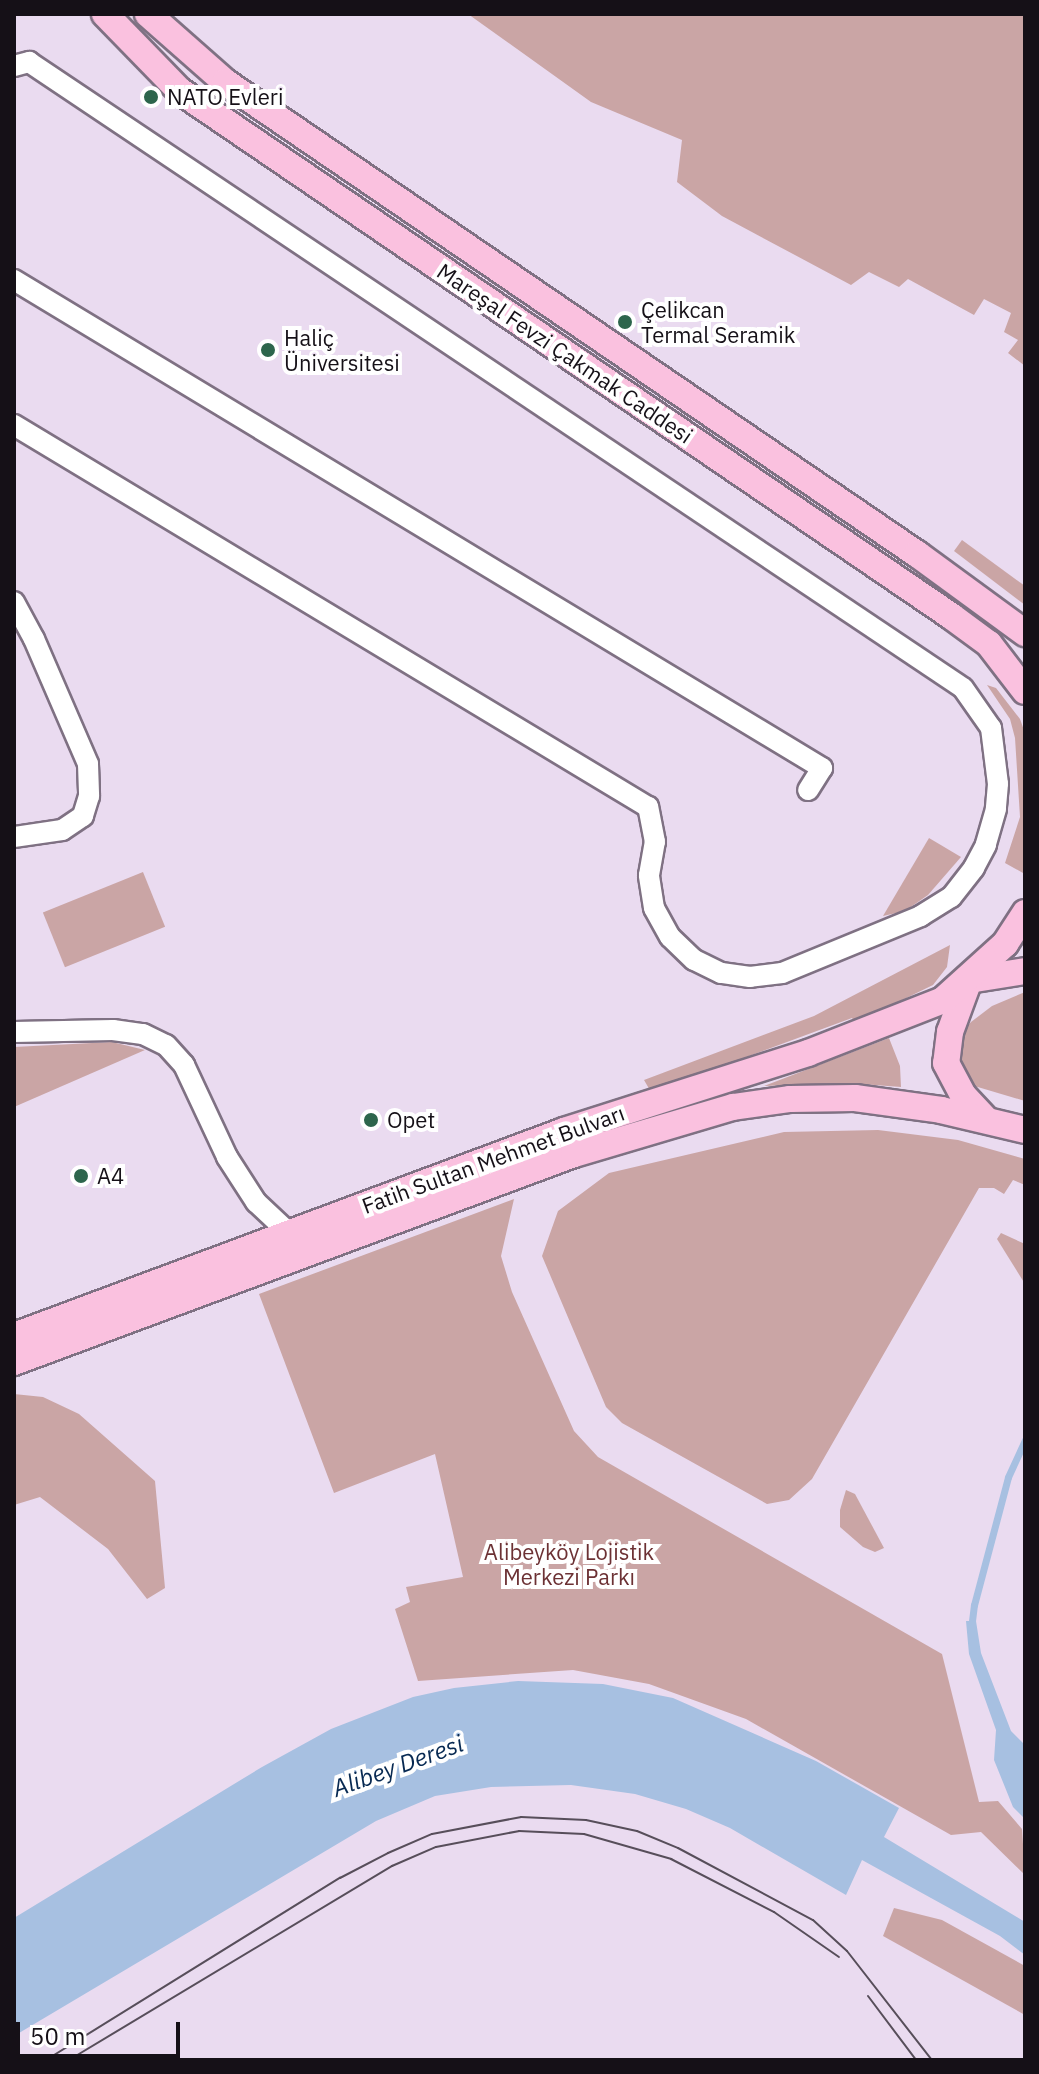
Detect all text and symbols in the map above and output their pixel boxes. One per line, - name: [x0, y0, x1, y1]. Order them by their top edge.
- place label: NATO Evleri: [167, 84, 283, 110]
- marker: NATO Evleri: [142, 88, 160, 106]
- street label: Mareşal Fevzi Çakmak Caddesi: [432, 257, 698, 449]
- place label: Çelikcan Termal Seramik: [641, 296, 795, 348]
- marker: Çelikcan Termal Seramik: [616, 313, 634, 331]
- place label: Haliç Üniversitesi: [284, 324, 400, 376]
- marker: Haliç Üniversitesi: [259, 341, 277, 359]
- street label: Fatih Sultan Mehmet Bulvarı: [358, 1099, 628, 1219]
- place label: Opet: [387, 1107, 435, 1133]
- marker: Opet: [362, 1111, 380, 1129]
- place label: A4: [97, 1163, 124, 1189]
- marker: A4: [72, 1167, 90, 1185]
- park label: Alibeyköy Lojistik Merkezi Parkı: [484, 1538, 654, 1590]
- water label: Alibey Deresi: [329, 1729, 467, 1803]
- scale bar: [20, 2006, 184, 2056]
- text: 50 m: [30, 2020, 85, 2052]

